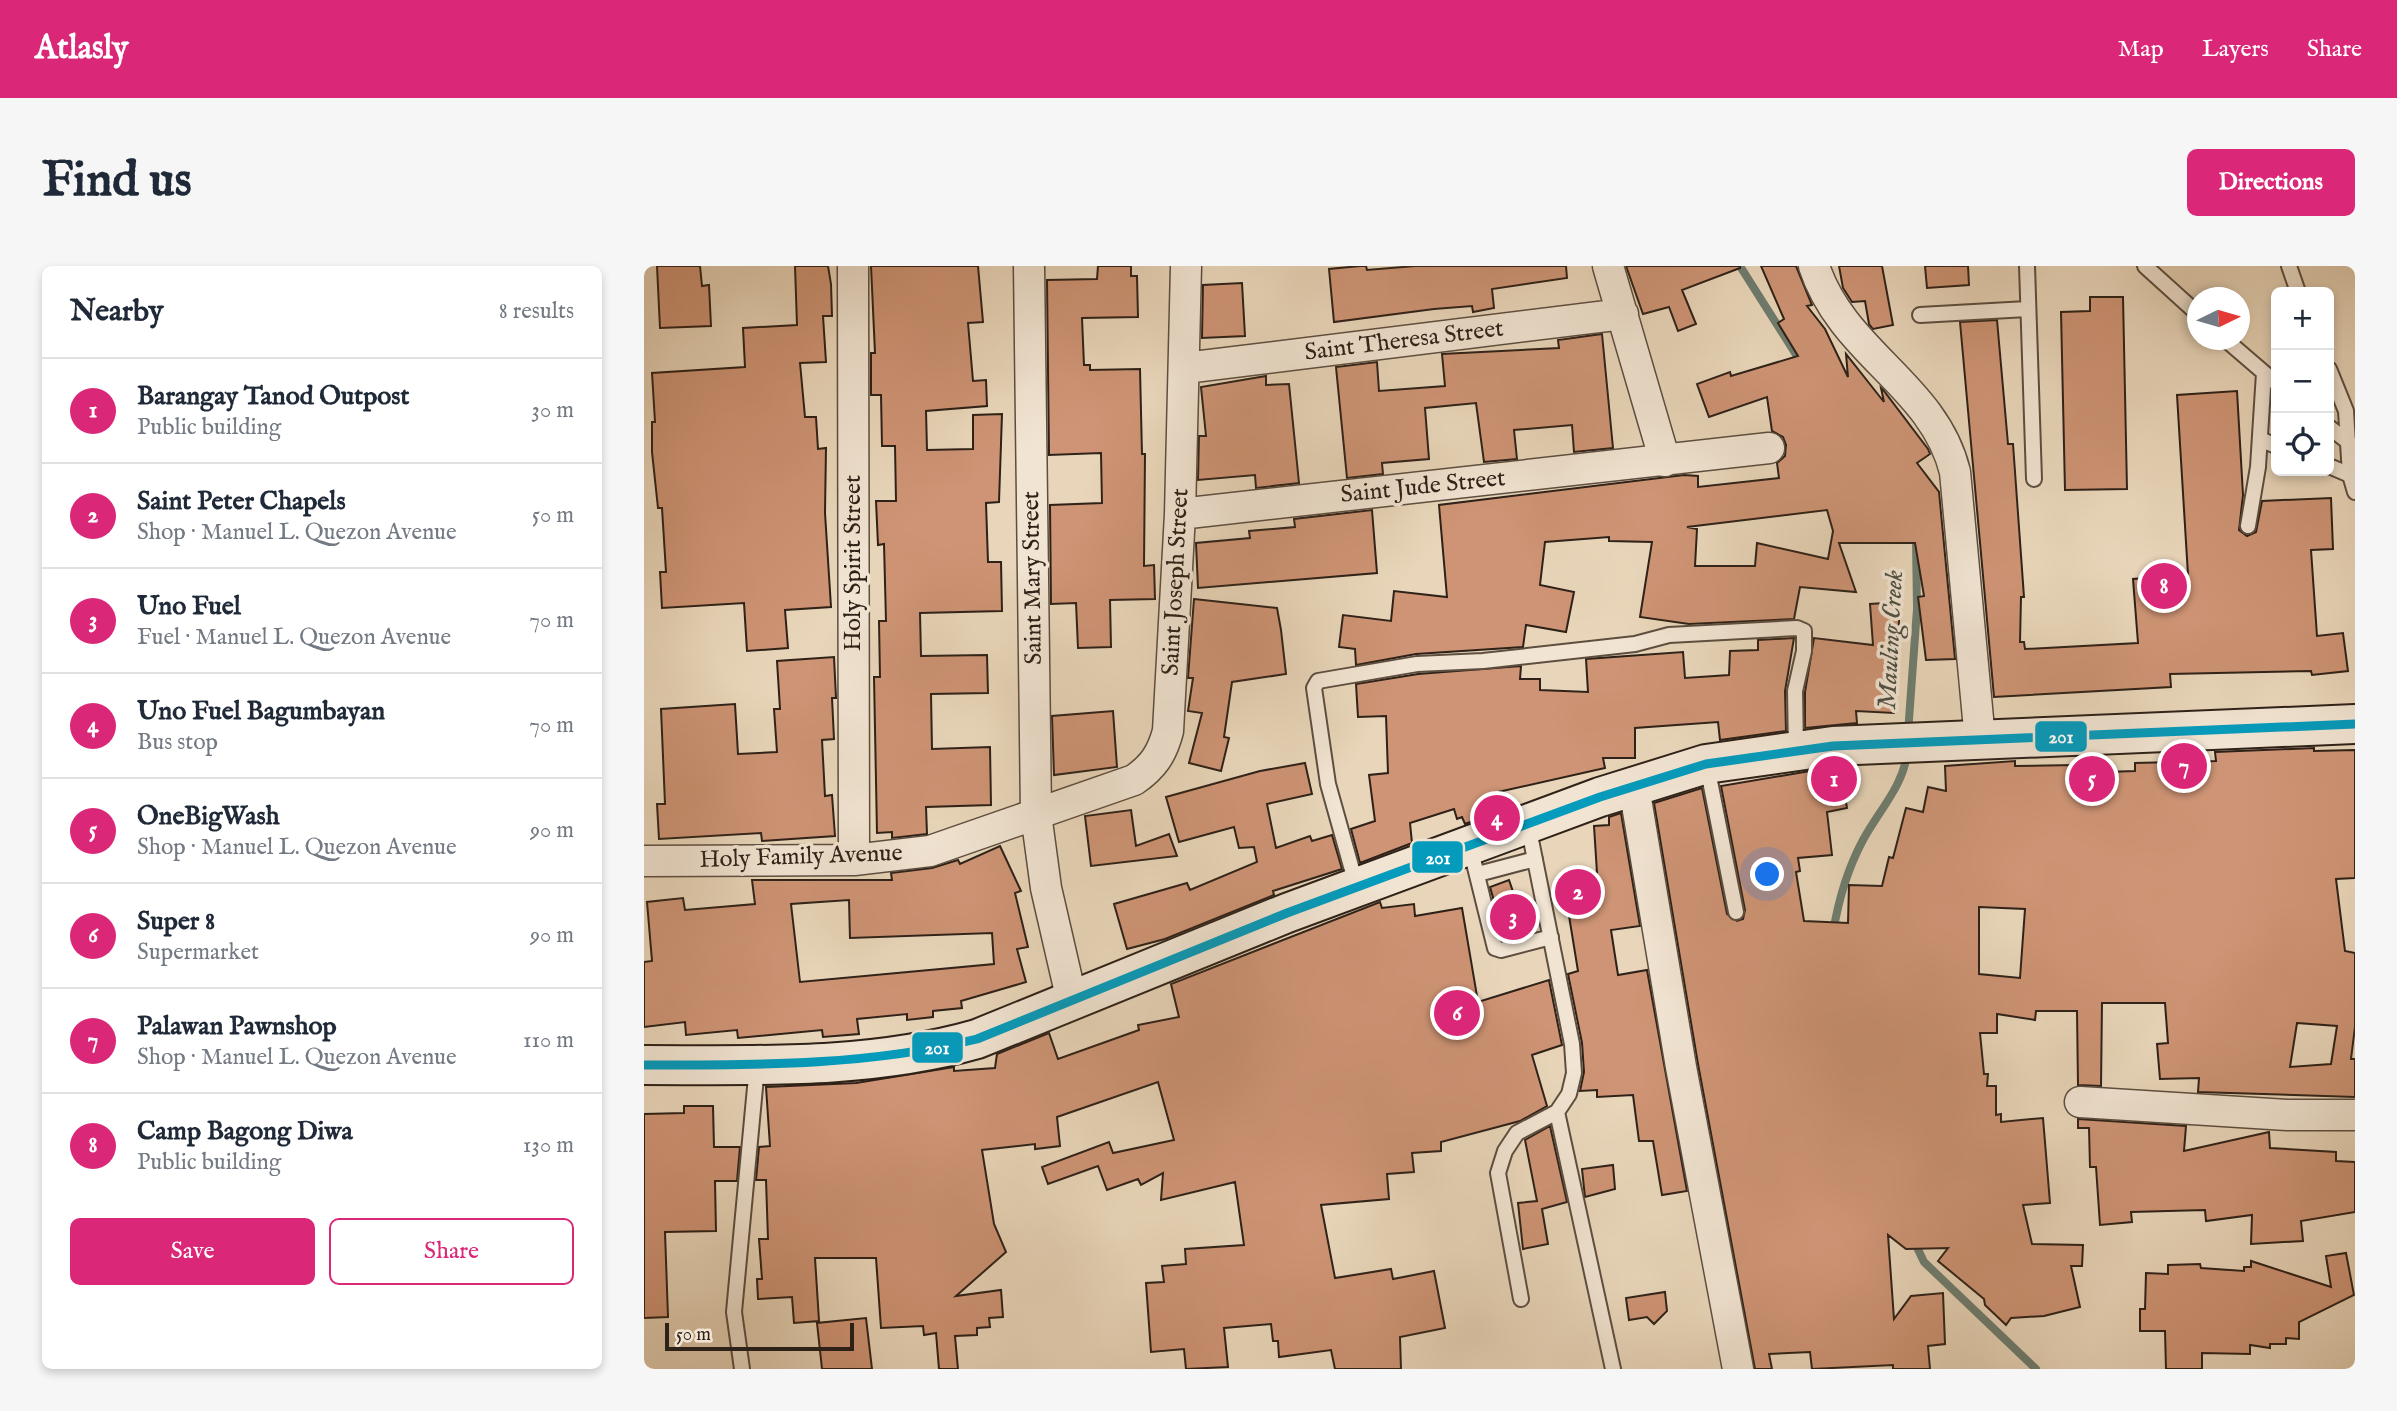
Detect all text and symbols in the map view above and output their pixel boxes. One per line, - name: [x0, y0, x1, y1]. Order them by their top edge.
- text: Atlasly: [35, 28, 128, 70]
- text: Map: [2118, 34, 2164, 65]
- text: Layers: [2202, 34, 2269, 65]
- text: Share: [2307, 34, 2362, 65]
- button: Directions: [2187, 149, 2355, 216]
- text: Find us: [42, 151, 192, 213]
- north arrow: [2187, 287, 2250, 350]
- map controls: [2271, 287, 2334, 476]
- button: +: [2271, 287, 2334, 350]
- text: Nearby: [70, 293, 163, 331]
- text: 8 results: [499, 297, 574, 326]
- street label: Saint Theresa Street: [1303, 313, 1505, 369]
- button: −: [2271, 350, 2334, 413]
- text: Barangay Tanod Outpost: [137, 380, 409, 413]
- text: 1: [89, 396, 97, 425]
- text: 30 m: [531, 396, 574, 425]
- text: Public building: [137, 413, 281, 442]
- button: locate: [2271, 413, 2334, 476]
- street label: Saint Jude Street: [1339, 463, 1507, 511]
- street label: Holy Spirit Street: [838, 475, 869, 651]
- text: Saint Peter Chapels: [137, 485, 346, 518]
- street label: Saint Joseph Street: [1156, 488, 1196, 676]
- street label: Saint Mary Street: [1016, 491, 1050, 665]
- text: 2: [88, 501, 98, 530]
- text: 50 m: [532, 501, 574, 530]
- text: Shop · Manuel L. Quezon Avenue: [137, 518, 457, 547]
- pin: 8: [2141, 560, 2187, 612]
- water label: Mauling Creek: [1871, 569, 1912, 711]
- text: Uno Fuel: [137, 590, 241, 623]
- text: 3: [89, 606, 97, 635]
- text: 70 m: [529, 606, 574, 635]
- text: Fuel · Manuel L. Quezon Avenue: [137, 623, 451, 652]
- text: Uno Fuel Bagumbayan: [137, 695, 385, 728]
- text: 4: [87, 711, 99, 740]
- text: 70 m: [529, 711, 574, 740]
- line badge: 201: [2034, 720, 2088, 753]
- text: 201: [2048, 726, 2074, 750]
- text: Bus stop: [137, 728, 218, 757]
- pin: 7: [2161, 740, 2207, 792]
- pin: 1: [1811, 753, 1857, 805]
- pin: 5: [2069, 753, 2115, 805]
- pin: 4: [1474, 792, 1520, 844]
- text: OneBigWash: [137, 800, 279, 833]
- text: 5: [89, 816, 97, 845]
- text: 90 m: [530, 816, 574, 845]
- text: Shop · Manuel L. Quezon Avenue: [137, 833, 457, 862]
- street label: Holy Family Avenue: [699, 838, 903, 876]
- line badge: 201: [1411, 840, 1464, 874]
- text: 201: [1425, 847, 1451, 871]
- your location: [1750, 857, 1784, 891]
- pin: 2: [1555, 866, 1601, 918]
- pin: 3: [1490, 891, 1536, 943]
- text: Super 8: [137, 905, 215, 938]
- text: 6: [88, 921, 98, 950]
- text: 90 m: [530, 921, 574, 950]
- text: Supermarket: [137, 938, 259, 967]
- pin: 6: [1434, 987, 1480, 1039]
- text: Palawan Pawnshop: [137, 1010, 337, 1043]
- text: 7: [88, 1026, 98, 1055]
- text: 110 m: [523, 1026, 574, 1055]
- line badge: 201: [911, 1031, 964, 1064]
- text: 201: [924, 1037, 950, 1061]
- text: Shop · Manuel L. Quezon Avenue: [137, 1043, 457, 1072]
- text: Camp Bagong Diwa: [137, 1115, 353, 1148]
- text: 8: [88, 1131, 98, 1160]
- text: 130 m: [523, 1131, 574, 1160]
- text: Public building: [137, 1148, 281, 1177]
- button: Save: [70, 1218, 315, 1285]
- button: Share: [329, 1218, 574, 1285]
- scale bar: [665, 1320, 854, 1352]
- text: 50 m: [676, 1323, 711, 1347]

